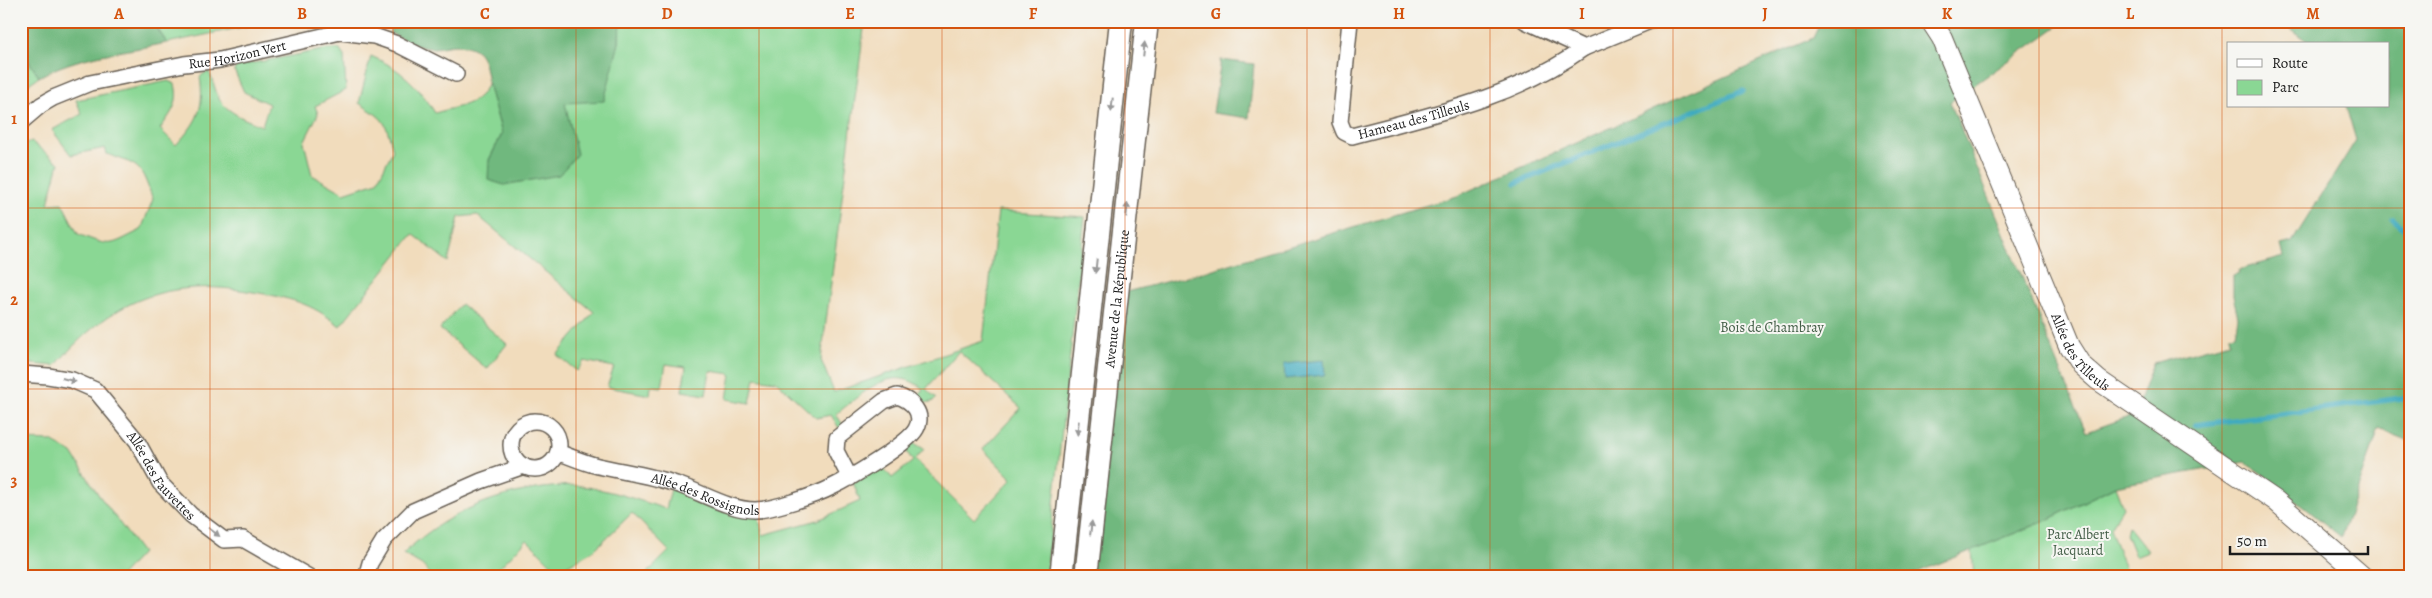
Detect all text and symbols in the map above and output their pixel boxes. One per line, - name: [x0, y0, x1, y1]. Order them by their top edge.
- text: A: [113, 3, 125, 25]
- text: B: [297, 3, 307, 25]
- text: C: [480, 3, 490, 25]
- text: D: [661, 3, 673, 25]
- text: E: [845, 3, 855, 25]
- text: F: [1029, 3, 1038, 25]
- text: G: [1211, 3, 1221, 25]
- text: H: [1393, 3, 1405, 25]
- text: I: [1579, 3, 1585, 25]
- text: J: [1762, 3, 1768, 25]
- text: K: [1942, 3, 1953, 25]
- text: L: [2126, 3, 2135, 25]
- text: M: [2306, 3, 2320, 25]
- street label: Rue Horizon Vert: [187, 36, 288, 73]
- one-way arrow: [1140, 40, 1148, 56]
- legend: [2227, 42, 2390, 108]
- text: Route: [2272, 53, 2308, 73]
- text: Parc: [2272, 77, 2299, 97]
- street label: Hameau des Tilleuls: [1356, 95, 1472, 144]
- one-way arrow: [1108, 97, 1116, 113]
- text: 1: [11, 108, 17, 130]
- one-way arrow: [1123, 202, 1131, 218]
- street label: Avenue de la République: [1100, 229, 1134, 370]
- one-way arrow: [1092, 258, 1100, 274]
- text: 2: [10, 289, 18, 311]
- street label: Allée des Tilleuls: [2046, 309, 2114, 396]
- park label: Bois de Chambray: [1720, 318, 1824, 337]
- one-way arrow: [62, 377, 77, 385]
- one-way arrow: [1074, 420, 1082, 436]
- street label: Allée des Fauvettes: [122, 426, 199, 525]
- street label: Allée des Rossignols: [648, 468, 760, 520]
- text: 3: [11, 470, 18, 492]
- one-way arrow: [1087, 520, 1095, 536]
- scale bar: [2230, 523, 2367, 555]
- park label: Parc Albert Jacquard: [2047, 525, 2110, 560]
- one-way arrow: [207, 527, 221, 537]
- text: 50 m: [2237, 531, 2267, 551]

